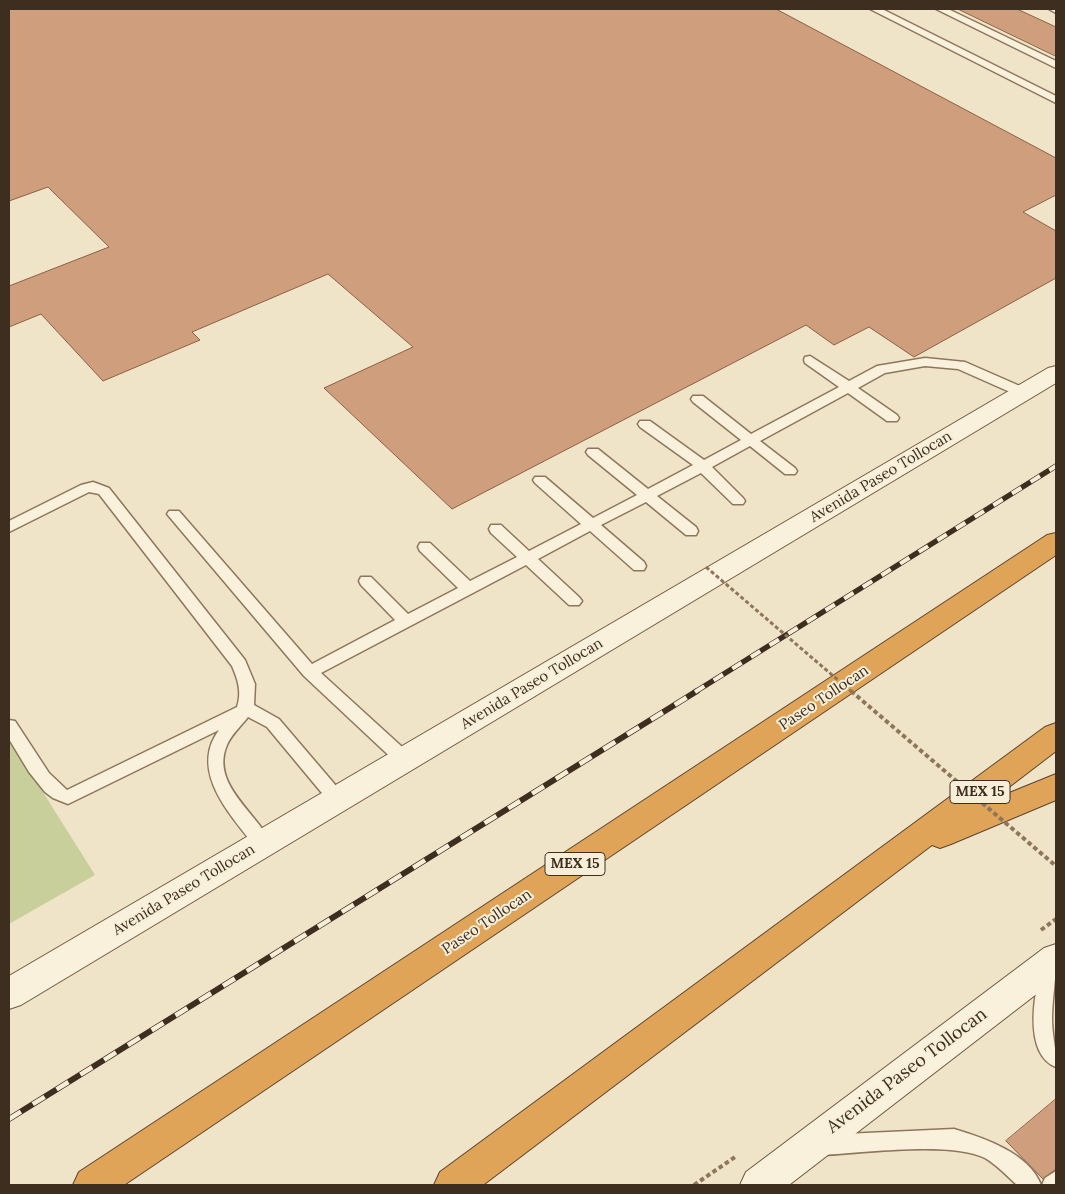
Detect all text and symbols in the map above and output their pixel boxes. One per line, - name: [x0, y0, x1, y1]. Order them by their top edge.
- street label: Avenida Paseo Tollocan: [807, 427, 955, 527]
- street label: Avenida Paseo Tollocan: [458, 634, 606, 734]
- street label: Paseo Tollocan: [776, 662, 872, 734]
- road number: MEX 15: [950, 780, 1010, 804]
- street label: Avenida Paseo Tollocan: [110, 840, 258, 940]
- road number: MEX 15: [545, 852, 605, 876]
- street label: Paseo Tollocan: [439, 886, 535, 958]
- street label: Avenida Paseo Tollocan: [823, 1004, 991, 1138]

